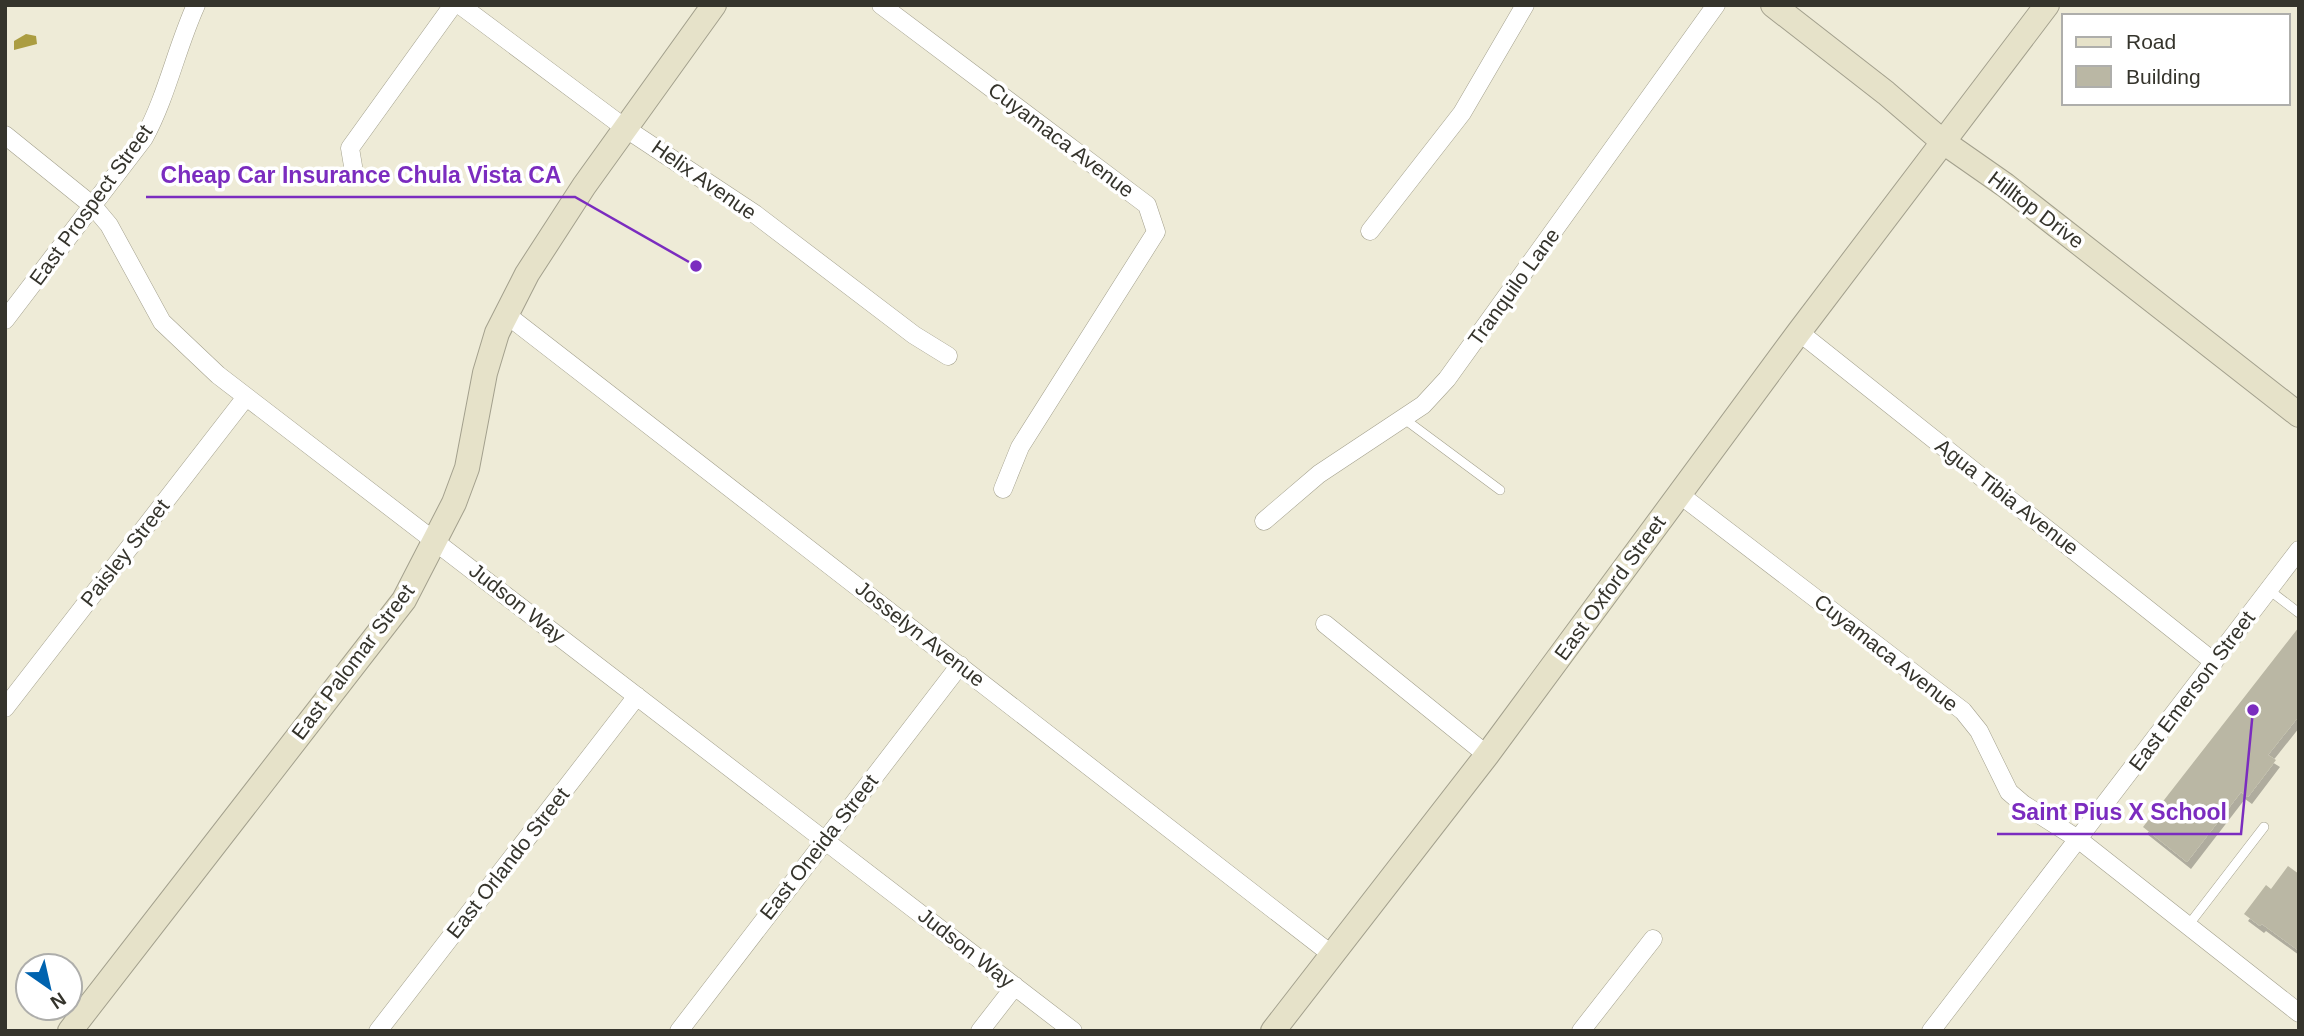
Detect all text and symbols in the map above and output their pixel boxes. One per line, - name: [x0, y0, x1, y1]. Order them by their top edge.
- legend: [2062, 14, 2290, 105]
- text: Road: [2126, 30, 2176, 53]
- text: Building: [2126, 65, 2201, 88]
- street label: Cuyamaca Avenue: [984, 77, 1138, 202]
- street label: East Prospect Street: [25, 120, 157, 289]
- street label: Helix Avenue: [648, 135, 761, 224]
- callout: Cheap Car Insurance Chula Vista CA: [146, 153, 575, 197]
- text: Cheap Car Insurance Chula Vista CA: [161, 162, 561, 188]
- street label: Hilltop Drive: [1984, 166, 2088, 253]
- street label: Tranquilo Lane: [1463, 224, 1564, 350]
- street label: Agua Tibia Avenue: [1931, 434, 2083, 559]
- street label: Paisley Street: [76, 494, 174, 611]
- street label: East Oxford Street: [1550, 511, 1670, 664]
- street label: Judson Way: [465, 558, 570, 647]
- street label: Josselyn Avenue: [851, 576, 989, 691]
- street label: East Palomar Street: [287, 580, 418, 744]
- street label: Cuyamaca Avenue: [1810, 589, 1963, 716]
- street label: East Emerson Street: [2124, 606, 2259, 775]
- street label: East Oneida Street: [755, 770, 882, 924]
- street label: East Orlando Street: [442, 783, 574, 942]
- callout: Saint Pius X School: [1997, 790, 2241, 834]
- text: Saint Pius X School: [2011, 799, 2227, 825]
- street label: Judson Way: [914, 903, 1019, 992]
- north arrow: [14, 952, 84, 1022]
- text: N: [47, 988, 70, 1013]

